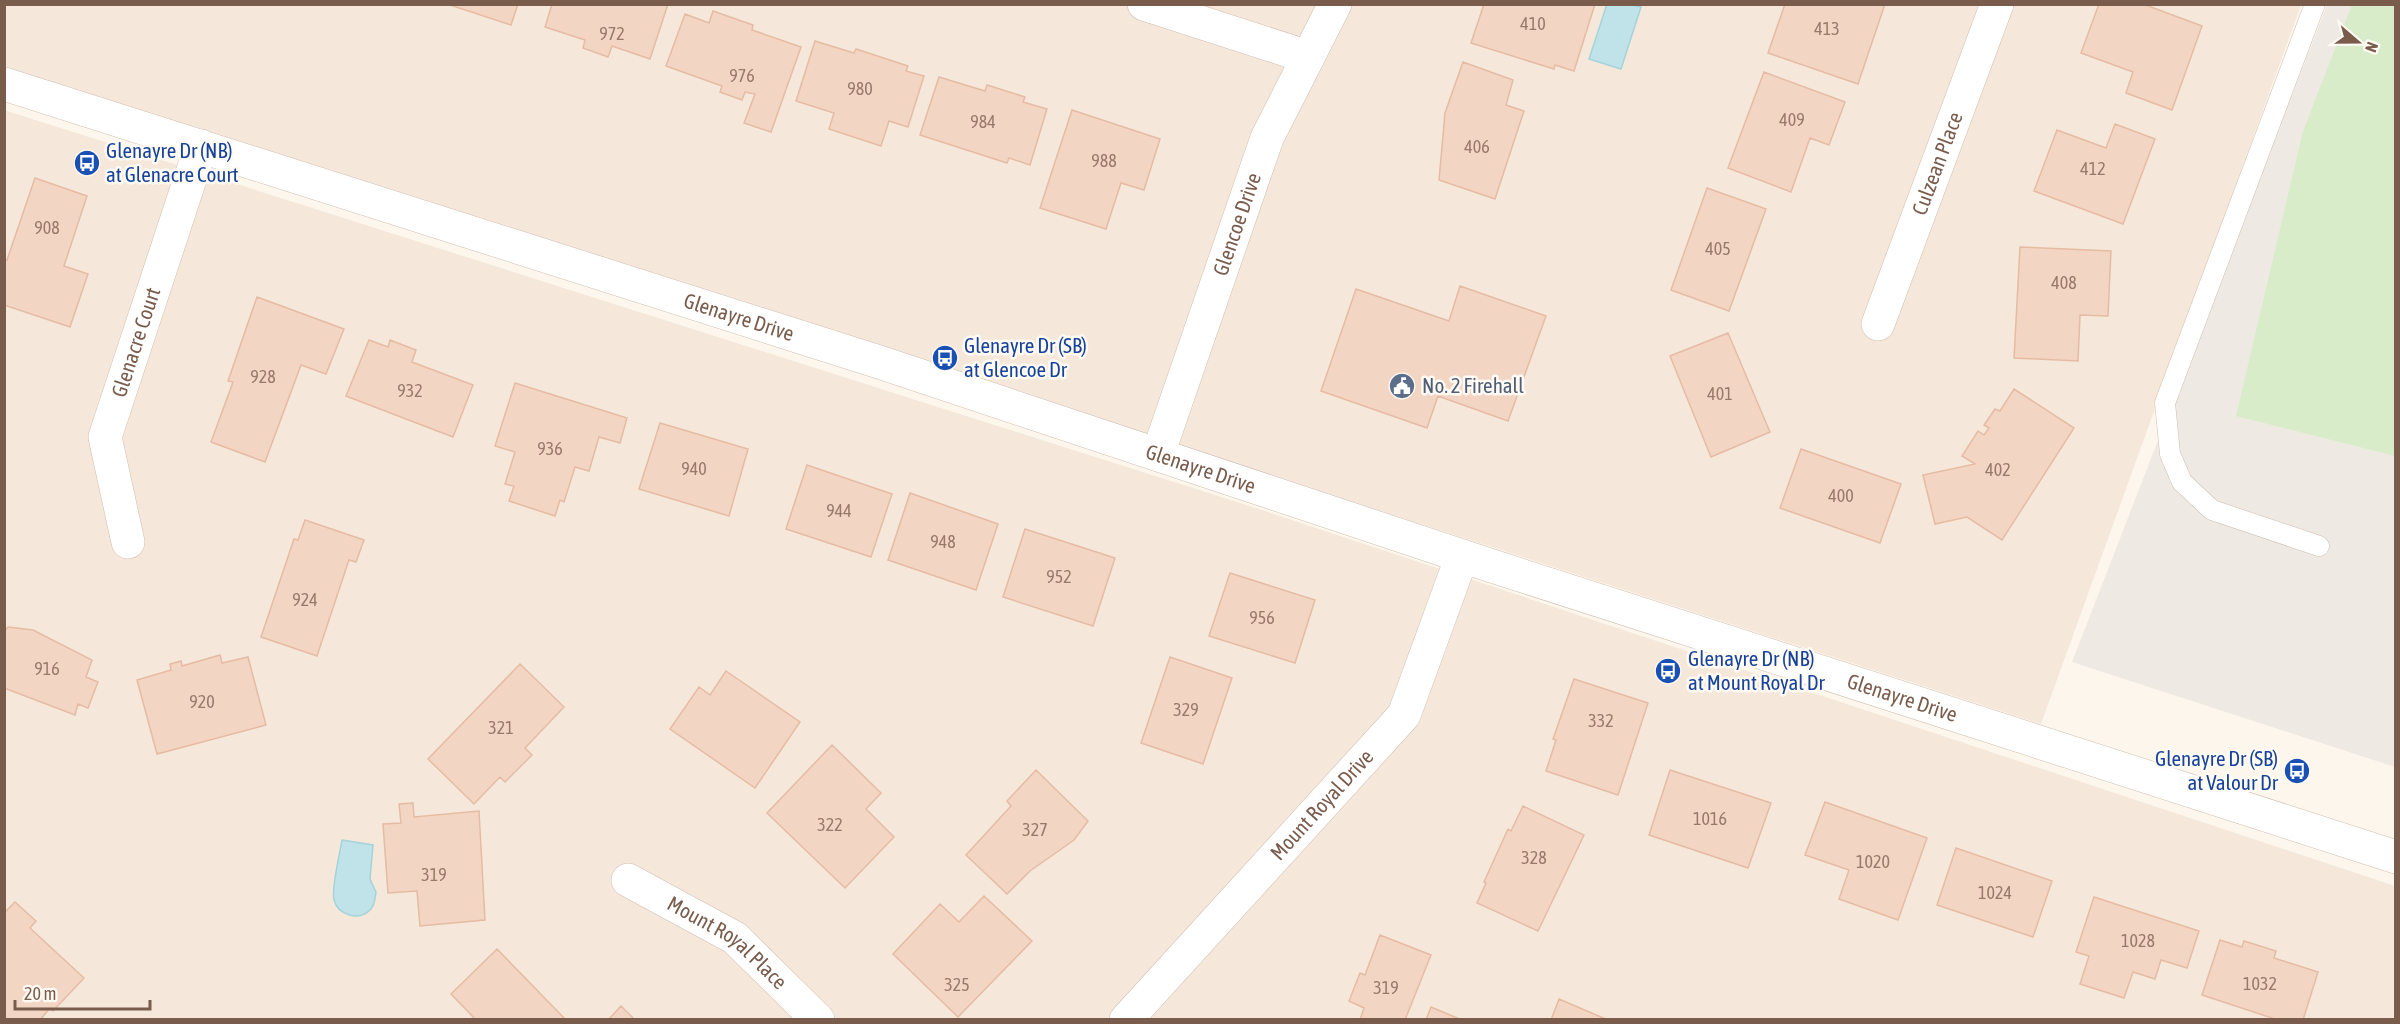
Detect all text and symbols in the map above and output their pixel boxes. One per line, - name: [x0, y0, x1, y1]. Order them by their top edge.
- north arrow: [2328, 12, 2388, 72]
- house number: 410: [1520, 13, 1546, 34]
- house number: 413: [1814, 18, 1840, 39]
- house number: 972: [599, 23, 625, 44]
- text: N: [2362, 40, 2382, 55]
- house number: 976: [729, 65, 755, 86]
- house number: 980: [847, 78, 873, 99]
- house number: 409: [1779, 109, 1805, 130]
- street label: Culzean Place: [1907, 109, 1967, 218]
- house number: 984: [970, 111, 996, 132]
- house number: 406: [1464, 136, 1490, 157]
- place label: Glenayre Dr (NB) at Glenacre Court: [106, 138, 239, 186]
- bus stop icon: Glenayre Dr (NB) at Glenacre Court: [72, 148, 102, 178]
- house number: 988: [1091, 150, 1117, 171]
- house number: 412: [2080, 158, 2106, 179]
- street label: Glencoe Drive: [1207, 169, 1265, 279]
- house number: 908: [34, 217, 60, 238]
- house number: 405: [1705, 238, 1731, 259]
- house number: 408: [2051, 272, 2077, 293]
- street label: Glenacre Court: [106, 284, 164, 400]
- street label: Glenayre Drive: [681, 288, 797, 345]
- place label: Glenayre Dr (SB) at Glencoe Dr: [964, 333, 1087, 381]
- bus stop icon: Glenayre Dr (SB) at Glencoe Dr: [930, 343, 960, 373]
- house number: 928: [250, 366, 276, 387]
- public building icon: No. 2 Firehall: [1387, 371, 1417, 401]
- place label: No. 2 Firehall: [1422, 373, 1524, 397]
- house number: 932: [397, 380, 423, 401]
- house number: 401: [1707, 383, 1733, 404]
- house number: 936: [537, 438, 563, 459]
- street label: Glenayre Drive: [1143, 439, 1259, 497]
- house number: 940: [681, 458, 707, 479]
- house number: 402: [1985, 459, 2011, 480]
- house number: 400: [1828, 485, 1854, 506]
- house number: 944: [826, 500, 852, 521]
- house number: 948: [930, 531, 956, 552]
- house number: 952: [1046, 566, 1072, 587]
- house number: 924: [292, 589, 318, 610]
- house number: 956: [1249, 607, 1275, 628]
- place label: Glenayre Dr (NB) at Mount Royal Dr: [1688, 646, 1825, 694]
- bus stop icon: Glenayre Dr (NB) at Mount Royal Dr: [1653, 656, 1683, 686]
- house number: 916: [34, 658, 60, 679]
- street label: Glenayre Drive: [1844, 668, 1960, 726]
- house number: 920: [189, 691, 215, 712]
- house number: 329: [1173, 699, 1199, 720]
- house number: 332: [1588, 710, 1614, 731]
- house number: 321: [488, 717, 514, 738]
- street label: Mount Royal Drive: [1265, 744, 1378, 864]
- place label: Glenayre Dr (SB) at Valour Dr: [2155, 746, 2279, 794]
- bus stop icon: Glenayre Dr (SB) at Valour Dr: [2282, 756, 2312, 786]
- house number: 1016: [1693, 808, 1727, 829]
- house number: 322: [817, 814, 843, 835]
- house number: 327: [1022, 819, 1048, 840]
- house number: 328: [1521, 847, 1547, 868]
- house number: 1020: [1856, 851, 1890, 872]
- house number: 319: [421, 864, 447, 885]
- house number: 1024: [1978, 882, 2012, 903]
- street label: Mount Royal Place: [664, 891, 792, 993]
- house number: 1028: [2121, 930, 2155, 951]
- scale bar: [15, 973, 150, 1011]
- house number: 1032: [2243, 973, 2277, 994]
- house number: 325: [944, 974, 970, 995]
- house number: 319: [1373, 977, 1399, 998]
- text: 20 m: [24, 983, 56, 1004]

